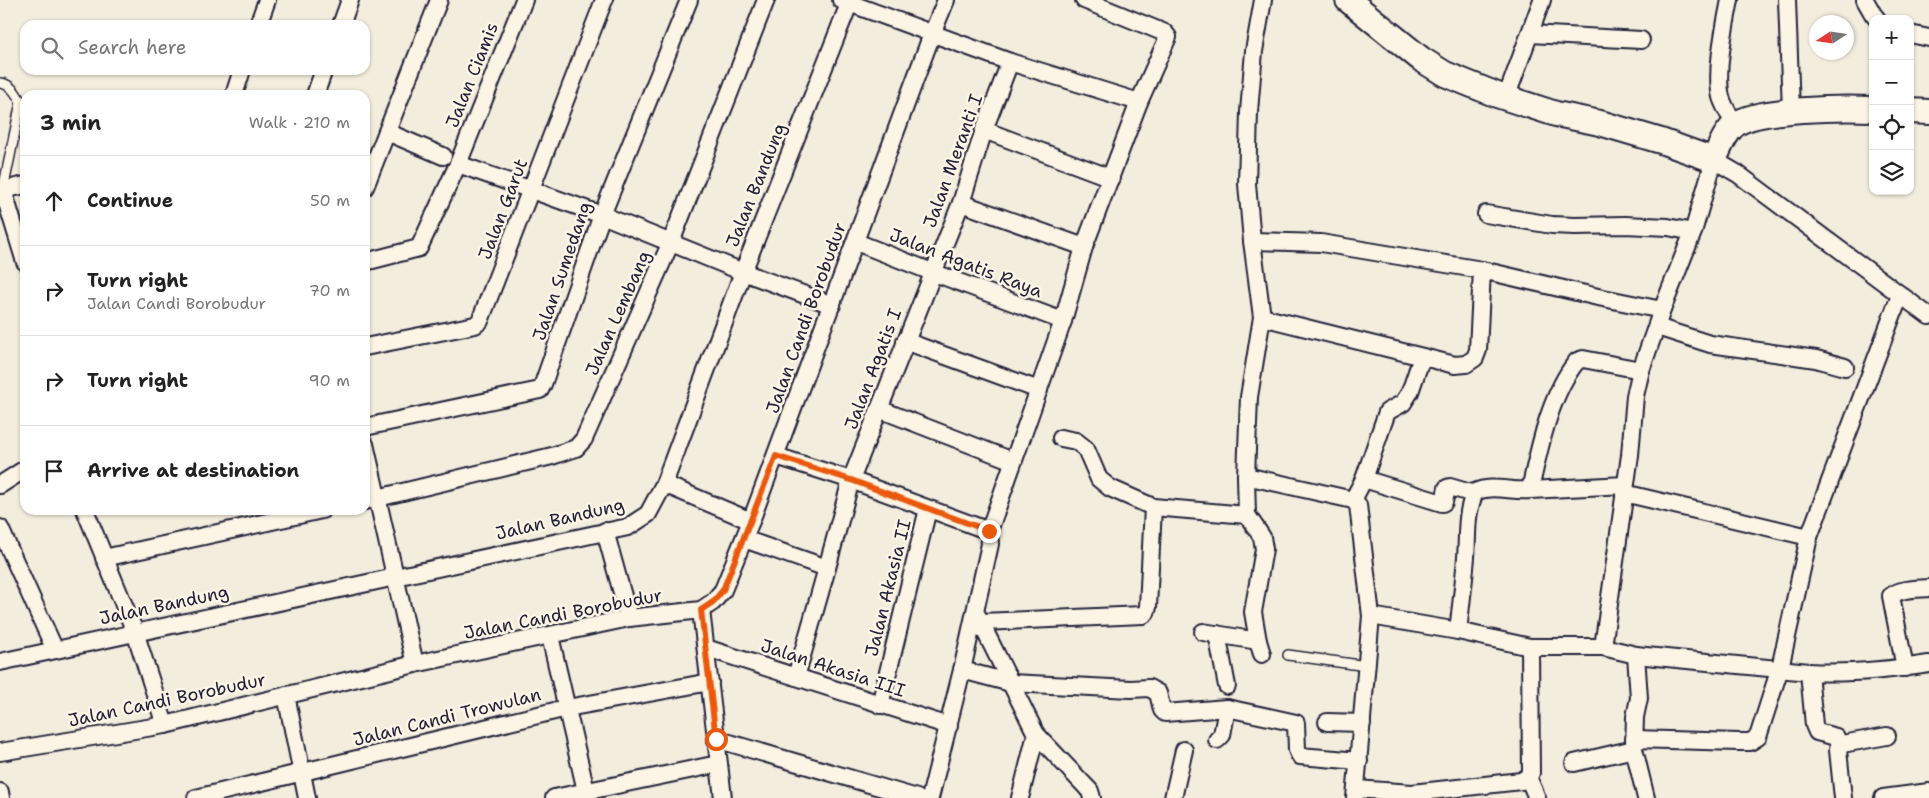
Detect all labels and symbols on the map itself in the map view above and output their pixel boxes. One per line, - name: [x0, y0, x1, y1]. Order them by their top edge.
- north arrow: [1809, 15, 1854, 60]
- street label: Jalan Ciamis: [440, 19, 504, 131]
- street label: Jalan Meranti I: [918, 91, 988, 231]
- street label: Jalan Bandung: [720, 120, 792, 250]
- street label: Jalan Garut: [473, 155, 533, 263]
- street label: Jalan Sumedang: [527, 198, 597, 344]
- street label: Jalan Candi Borobudur: [760, 219, 852, 417]
- street label: Jalan Agatis Raya: [886, 223, 1046, 303]
- street label: Jalan Lembang: [580, 247, 656, 379]
- street label: Jalan Agatis I: [839, 305, 907, 433]
- street label: Jalan Bandung: [493, 493, 627, 545]
- street label: Jalan Akasia II: [859, 517, 917, 659]
- route end: [978, 520, 1001, 543]
- street label: Jalan Bandung: [97, 580, 231, 630]
- street label: Jalan Candi Borobudur: [462, 583, 664, 645]
- street label: Jalan Akasia III: [758, 633, 908, 703]
- street label: Jalan Candi Borobudur: [66, 667, 268, 733]
- street label: Jalan Candi Trowulan: [351, 682, 543, 752]
- route start: [705, 728, 728, 751]

